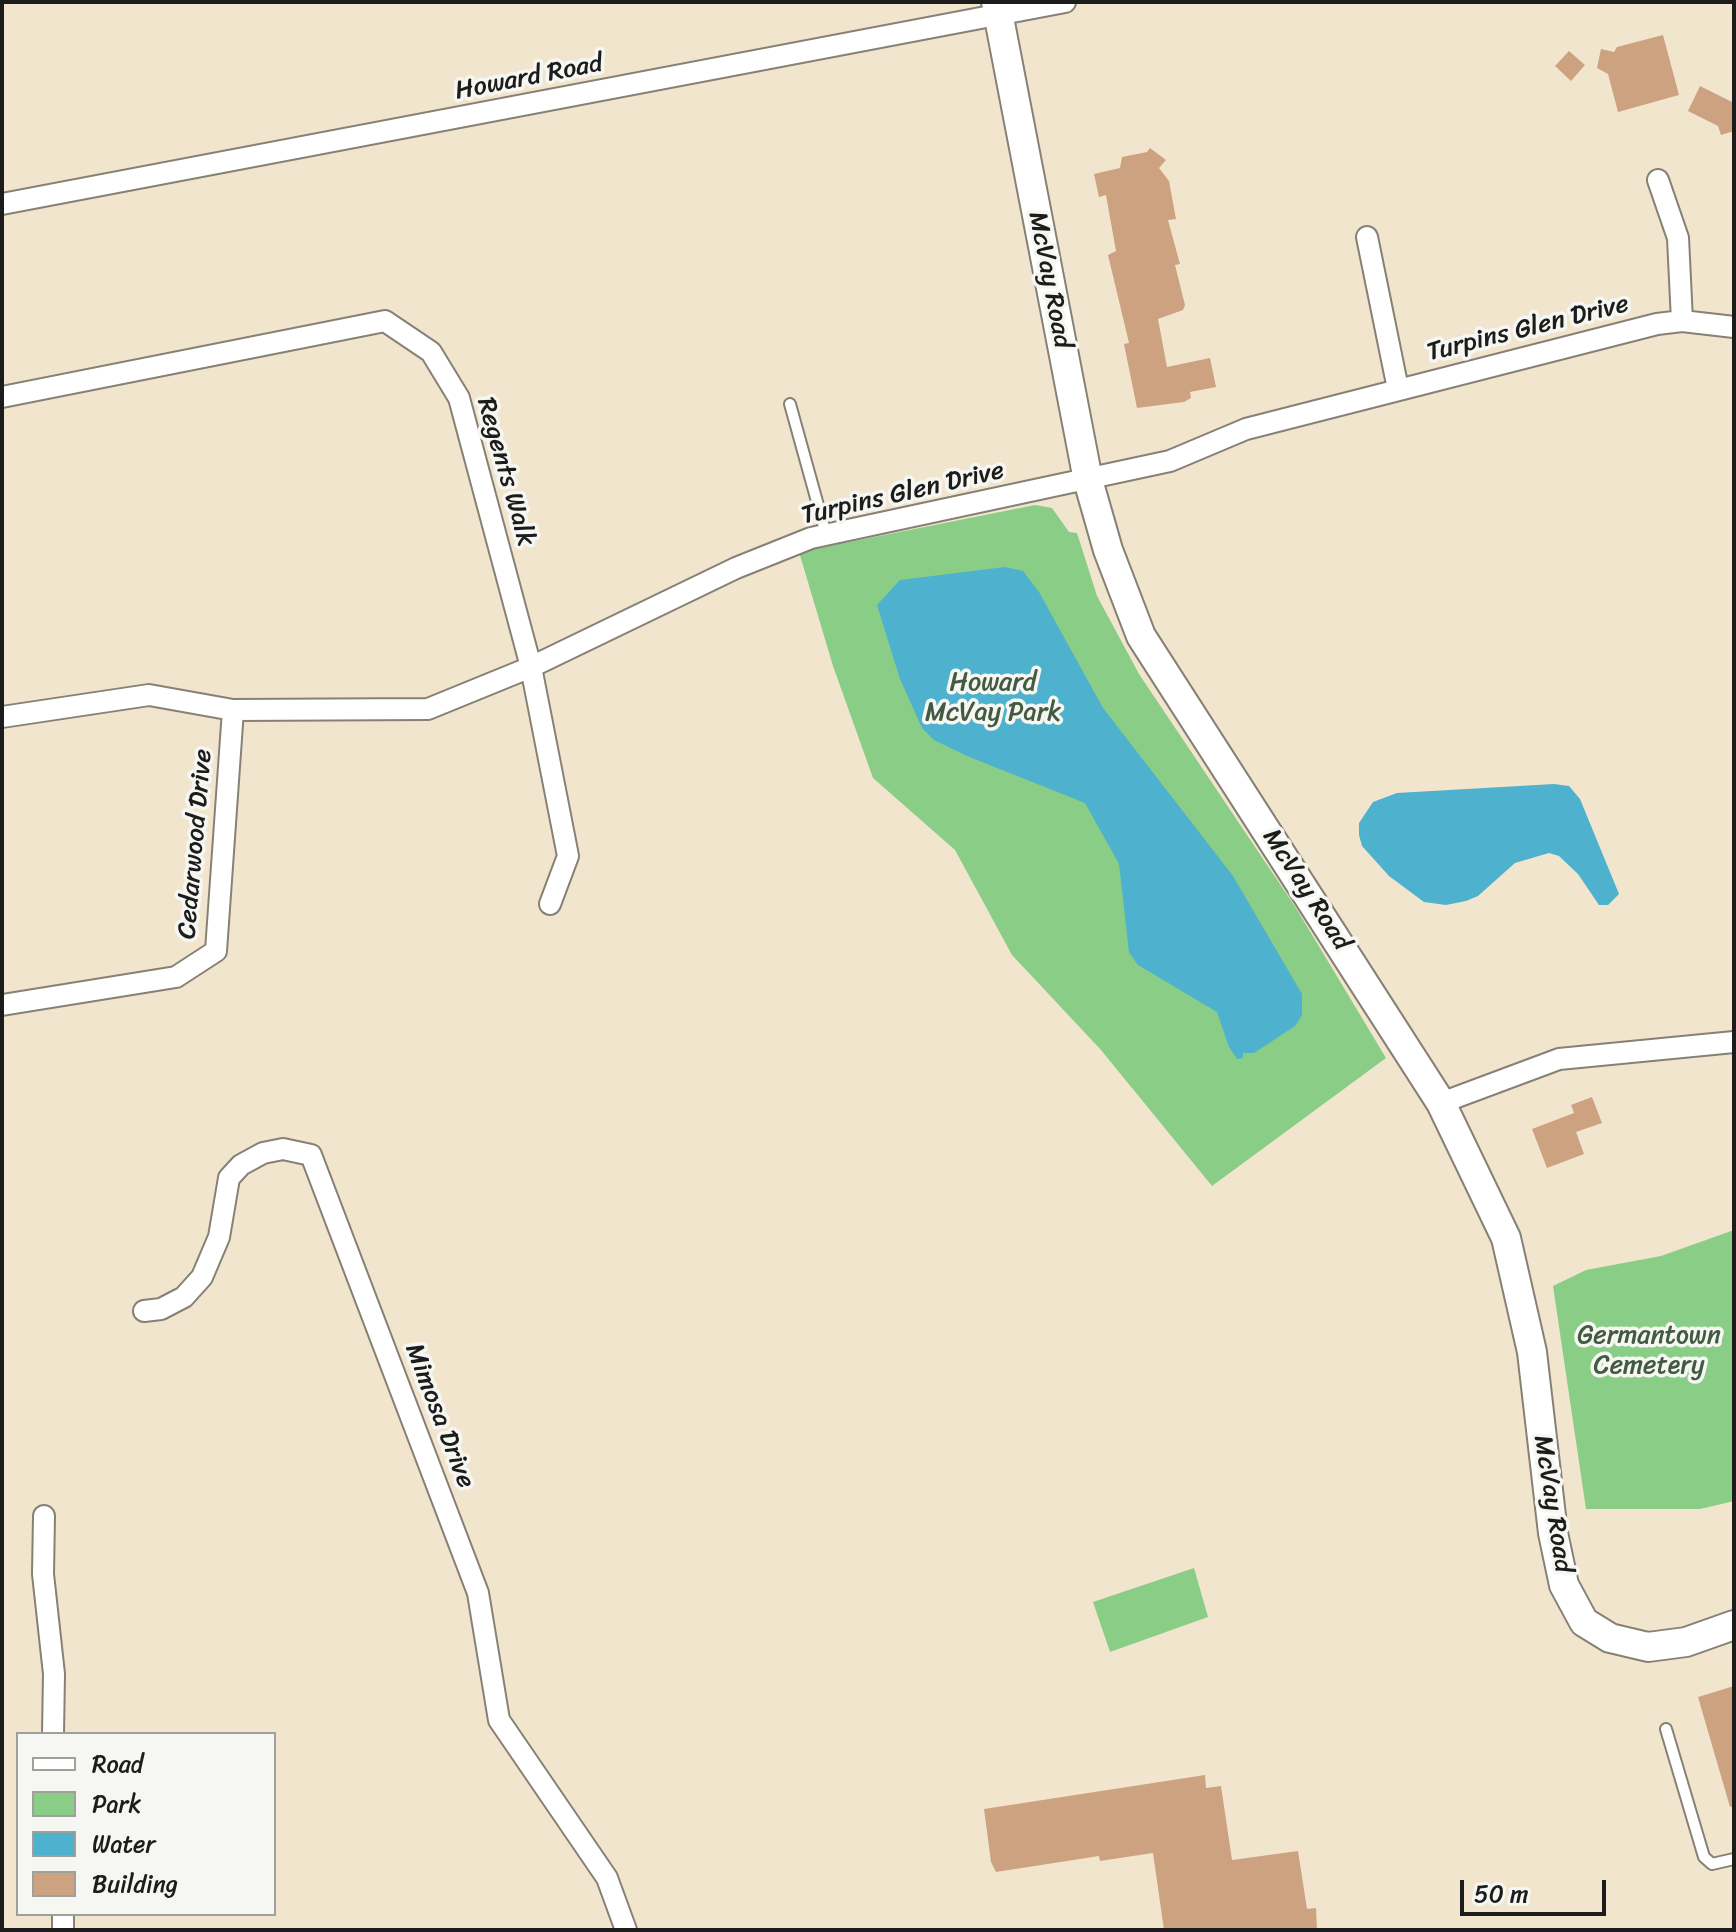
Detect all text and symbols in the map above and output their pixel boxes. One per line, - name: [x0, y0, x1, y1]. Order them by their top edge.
- street label: Howard Road: [453, 48, 605, 108]
- street label: McVay Road: [1020, 209, 1078, 351]
- street label: Turpins Glen Drive: [1424, 289, 1632, 369]
- street label: Regents Walk: [469, 394, 541, 550]
- street label: Turpins Glen Drive: [799, 456, 1007, 532]
- park label: Howard McVay Park: [925, 667, 1061, 728]
- street label: Cedarwood Drive: [172, 748, 220, 940]
- street label: McVay Road: [1255, 823, 1357, 957]
- park label: Germantown Cemetery: [1577, 1320, 1721, 1382]
- street label: Mimosa Drive: [397, 1339, 481, 1493]
- street label: McVay Road: [1526, 1433, 1578, 1575]
- legend: [16, 1732, 276, 1916]
- text: Road: [92, 1743, 143, 1785]
- text: Park: [92, 1783, 141, 1825]
- text: Water: [92, 1823, 155, 1865]
- text: Building: [92, 1863, 178, 1905]
- scale bar: [1464, 1864, 1610, 1914]
- text: 50 m: [1474, 1873, 1529, 1915]

